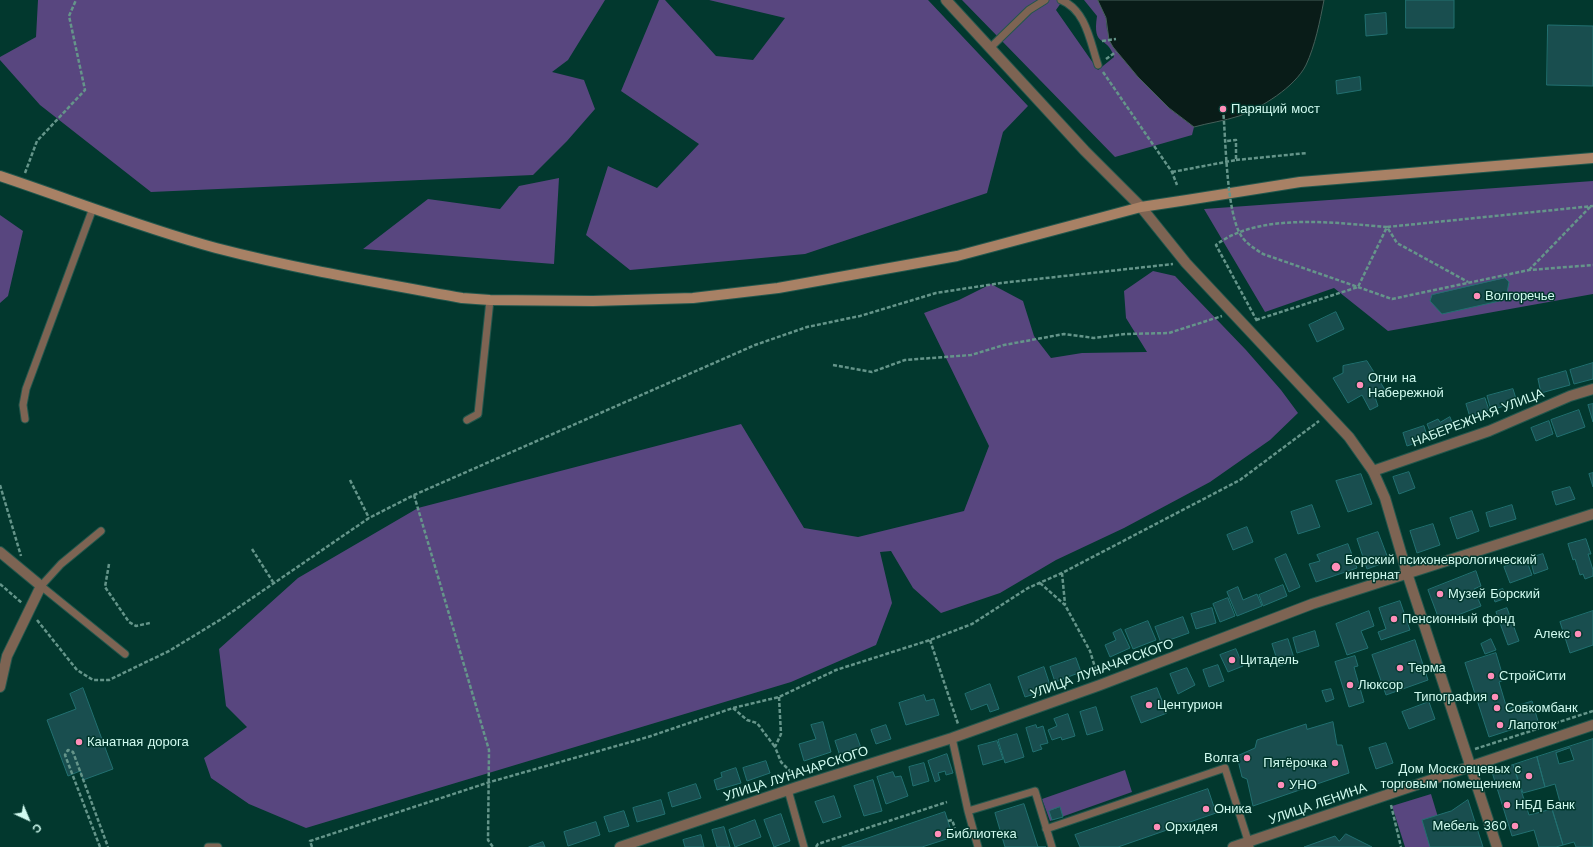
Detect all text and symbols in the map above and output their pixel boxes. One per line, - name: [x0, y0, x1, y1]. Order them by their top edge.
- place label: Парящий мост: [1231, 101, 1320, 117]
- marker: Парящий мост: [1218, 104, 1228, 114]
- place label: Волгоречье: [1485, 288, 1555, 304]
- marker: Волгоречье: [1472, 291, 1482, 301]
- place label: Огни на Набережной: [1368, 370, 1444, 401]
- marker: Огни на Набережной: [1355, 380, 1365, 390]
- street label: НАБЕРЕЖНАЯ УЛИЦА: [1410, 386, 1546, 450]
- place label: Борский психоневрологический интернат: [1345, 552, 1537, 583]
- marker: Борский психоневрологический интернат: [1330, 561, 1342, 573]
- place label: Музей Борский: [1448, 586, 1540, 602]
- marker: Музей Борский: [1435, 589, 1445, 599]
- place label: Пенсионный фонд: [1402, 611, 1515, 627]
- marker: Пенсионный фонд: [1389, 614, 1399, 624]
- place label: Алекс: [1534, 626, 1570, 642]
- marker: Алекс: [1573, 629, 1583, 639]
- street label: УЛИЦА ЛУНАЧАРСКОГО: [1028, 636, 1176, 702]
- place label: Цитадель: [1240, 652, 1299, 668]
- marker: Цитадель: [1227, 655, 1237, 665]
- place label: Терма: [1408, 660, 1446, 676]
- marker: Терма: [1395, 663, 1405, 673]
- place label: СтройСити: [1499, 668, 1566, 684]
- marker: СтройСити: [1486, 671, 1496, 681]
- place label: Люксор: [1358, 677, 1403, 693]
- marker: Люксор: [1345, 680, 1355, 690]
- place label: Типография: [1414, 689, 1487, 705]
- marker: Типография: [1490, 692, 1500, 702]
- place label: Центурион: [1157, 697, 1222, 713]
- marker: Центурион: [1144, 700, 1154, 710]
- place label: Совкомбанк: [1505, 700, 1578, 716]
- marker: Совкомбанк: [1492, 703, 1502, 713]
- place label: Лапоток: [1508, 717, 1556, 733]
- marker: Лапоток: [1495, 720, 1505, 730]
- place label: Канатная дорога: [87, 734, 189, 750]
- marker: Канатная дорога: [74, 737, 84, 747]
- street label: УЛИЦА ЛУНАЧАРСКОГО: [722, 743, 870, 805]
- place label: Волга: [1204, 750, 1239, 766]
- marker: Волга: [1242, 753, 1252, 763]
- place label: Пятёрочка: [1263, 755, 1327, 771]
- marker: Пятёрочка: [1330, 758, 1340, 768]
- place label: Дом Московцевых с торговым помещением: [1381, 761, 1521, 792]
- marker: Дом Московцевых с торговым помещением: [1524, 771, 1534, 781]
- place label: УНО: [1289, 777, 1317, 793]
- street label: УЛИЦА ЛЕНИНА: [1267, 780, 1369, 828]
- marker: УНО: [1276, 780, 1286, 790]
- place label: НБД Банк: [1515, 797, 1575, 813]
- north arrow: [8, 799, 48, 839]
- marker: НБД Банк: [1502, 800, 1512, 810]
- place label: Оника: [1214, 801, 1252, 817]
- marker: Оника: [1201, 804, 1211, 814]
- place label: Мебель 360: [1432, 818, 1507, 834]
- place label: Орхидея: [1165, 819, 1218, 835]
- text: С: [29, 821, 44, 835]
- marker: Мебель 360: [1510, 821, 1520, 831]
- marker: Орхидея: [1152, 822, 1162, 832]
- place label: Библиотека: [946, 826, 1017, 842]
- marker: Библиотека: [933, 829, 943, 839]

